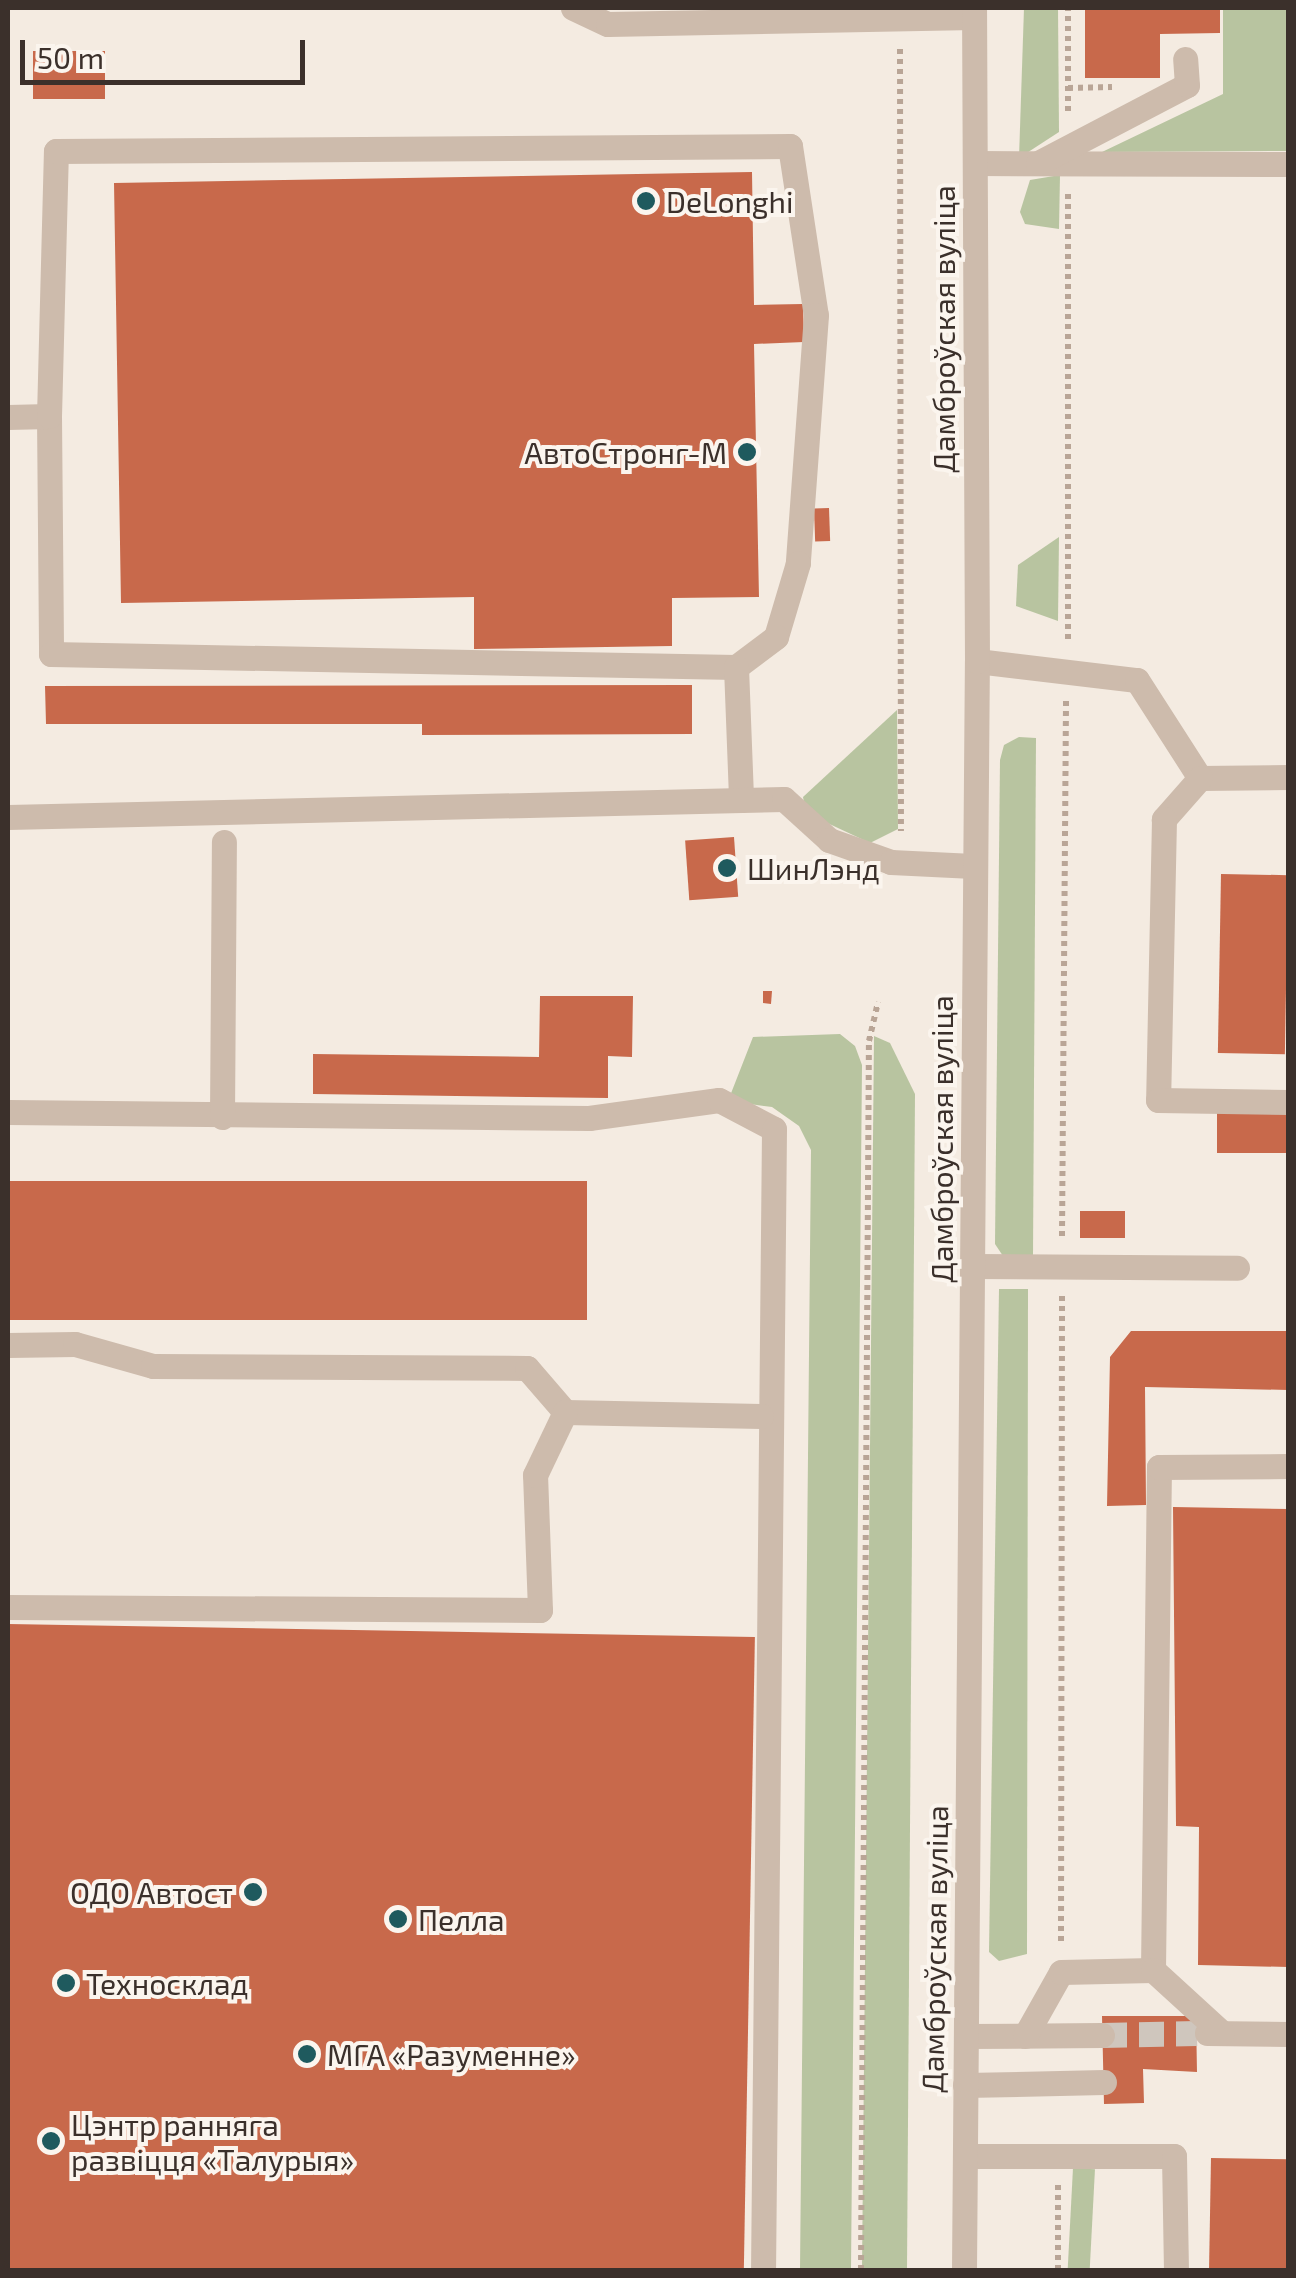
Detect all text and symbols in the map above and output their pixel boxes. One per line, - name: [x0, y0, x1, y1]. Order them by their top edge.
- scale bar: [25, 20, 310, 82]
- text: 50 m: [37, 39, 104, 75]
- place label: DeLonghi: [666, 183, 793, 219]
- street label: Дамброўская вуліца: [925, 185, 961, 473]
- marker: DeLonghi: [635, 190, 657, 212]
- place label: АвтоСтронг-М: [524, 434, 727, 470]
- marker: АвтоСтронг-М: [736, 441, 758, 463]
- place label: ШинЛэнд: [747, 850, 880, 886]
- marker: ШинЛэнд: [716, 857, 738, 879]
- street label: Дамброўская вуліца: [923, 995, 959, 1283]
- street label: Дамброўская вуліца: [913, 1805, 955, 2093]
- place label: ОДО Автост: [70, 1874, 233, 1910]
- marker: ОДО Автост: [242, 1881, 264, 1903]
- place label: Пелла: [418, 1901, 505, 1937]
- marker: Пелла: [387, 1908, 409, 1930]
- place label: Техносклад: [86, 1965, 248, 2001]
- marker: Техносклад: [55, 1972, 77, 1994]
- place label: МГА «Разуменне»: [327, 2036, 575, 2072]
- marker: МГА «Разуменне»: [296, 2043, 318, 2065]
- place label: Цэнтр ранняга развіцця «Талурыя»: [71, 2106, 354, 2176]
- marker: Цэнтр ранняга развіцця «Талурыя»: [40, 2130, 62, 2152]

